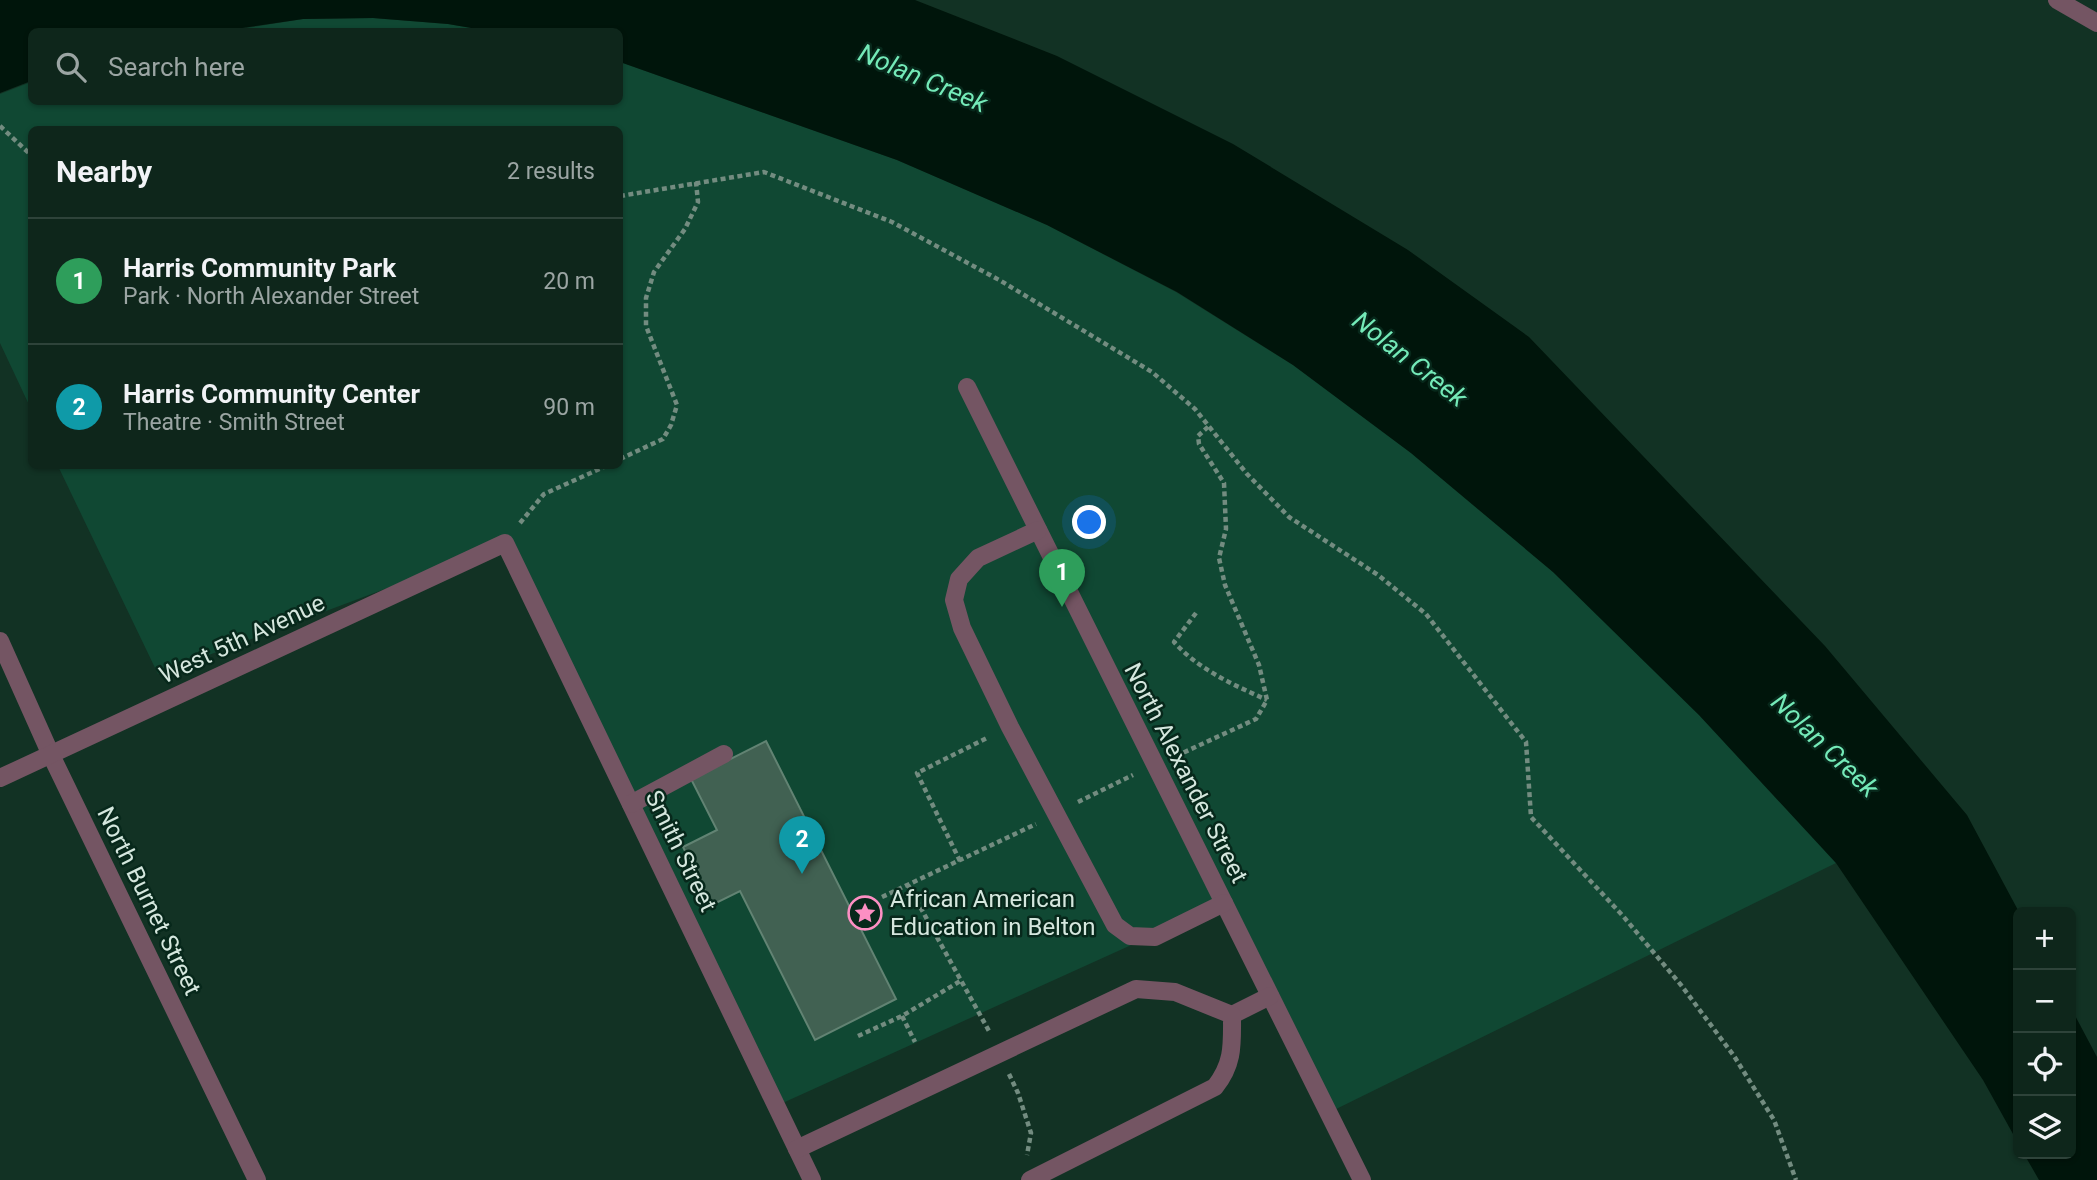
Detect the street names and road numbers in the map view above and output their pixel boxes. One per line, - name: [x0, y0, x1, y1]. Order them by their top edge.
- street label: West 5th Avenue: [155, 589, 329, 689]
- street label: North Alexander Street: [1118, 659, 1254, 888]
- street label: Smith Street: [640, 786, 722, 916]
- street label: North Burnet Street: [91, 802, 207, 1000]

